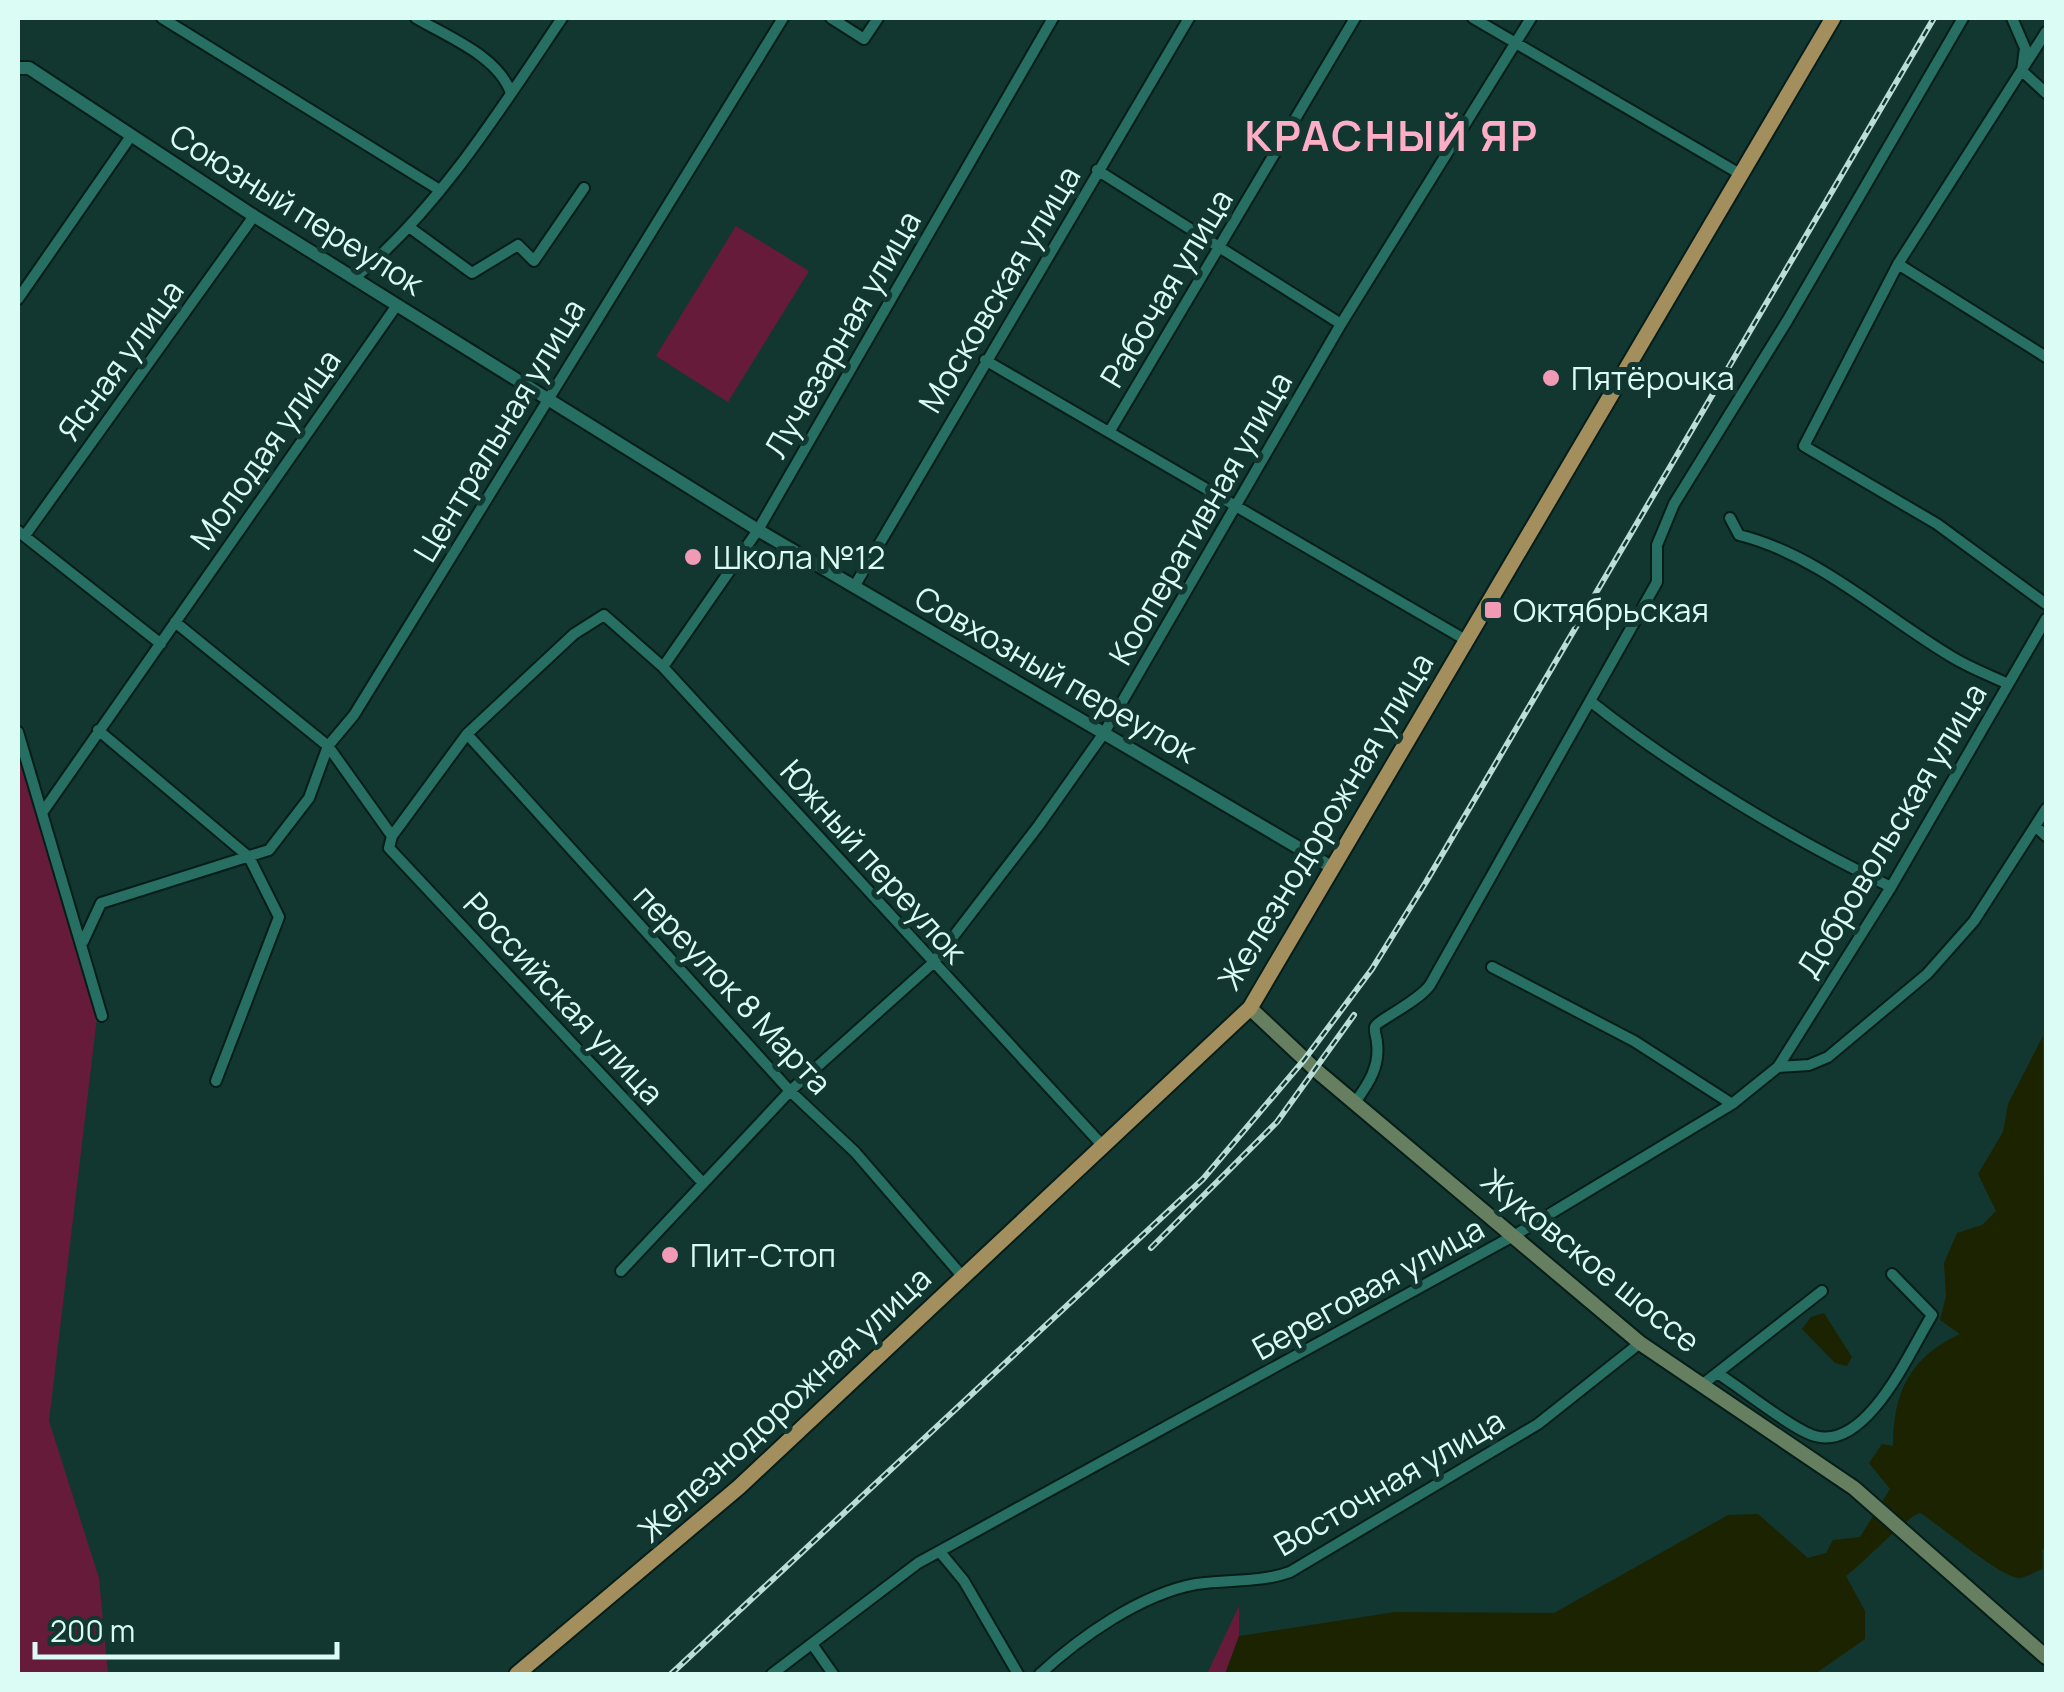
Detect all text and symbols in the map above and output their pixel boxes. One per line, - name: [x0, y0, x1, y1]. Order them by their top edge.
- district label: КРАСНЫЙ ЯР: [1244, 106, 1540, 164]
- street label: Союзный переулок: [162, 113, 433, 306]
- street label: Московская улица: [908, 157, 1090, 421]
- street label: Рабочая улица: [1089, 181, 1243, 395]
- street label: Лучезарная улица: [753, 202, 931, 466]
- street label: Ясная улица: [47, 271, 193, 449]
- street label: Центральная улица: [403, 290, 595, 570]
- street label: Молодая улица: [180, 340, 350, 558]
- place label: Пятёрочка: [1571, 356, 1735, 400]
- street label: Кооперативная улица: [1098, 363, 1302, 673]
- marker: Пятёрочка: [1540, 367, 1562, 389]
- place label: Школа №12: [713, 535, 885, 579]
- marker: Школа №12: [682, 546, 704, 568]
- street label: Совхозный переулок: [907, 575, 1206, 773]
- place label: Октябрьская: [1513, 588, 1709, 632]
- marker: Октябрьская: [1482, 599, 1504, 621]
- street label: Железнодорожная улица: [1207, 644, 1443, 998]
- street label: Добровольская улица: [1785, 674, 1997, 986]
- street label: Южный переулок: [771, 750, 978, 973]
- street label: переулок 8 Марта: [624, 875, 842, 1103]
- street label: Российская улица: [454, 882, 674, 1114]
- street label: Жуковское шоссе: [1472, 1158, 1710, 1362]
- street label: Береговая улица: [1244, 1206, 1492, 1370]
- place label: Пит-Стоп: [690, 1233, 836, 1277]
- marker: Пит-Стоп: [659, 1244, 681, 1266]
- street label: Железнодорожная улица: [628, 1256, 940, 1552]
- street label: Восточная улица: [1266, 1398, 1512, 1566]
- scale bar: [35, 1597, 338, 1659]
- text: 200 m: [50, 1610, 135, 1651]

